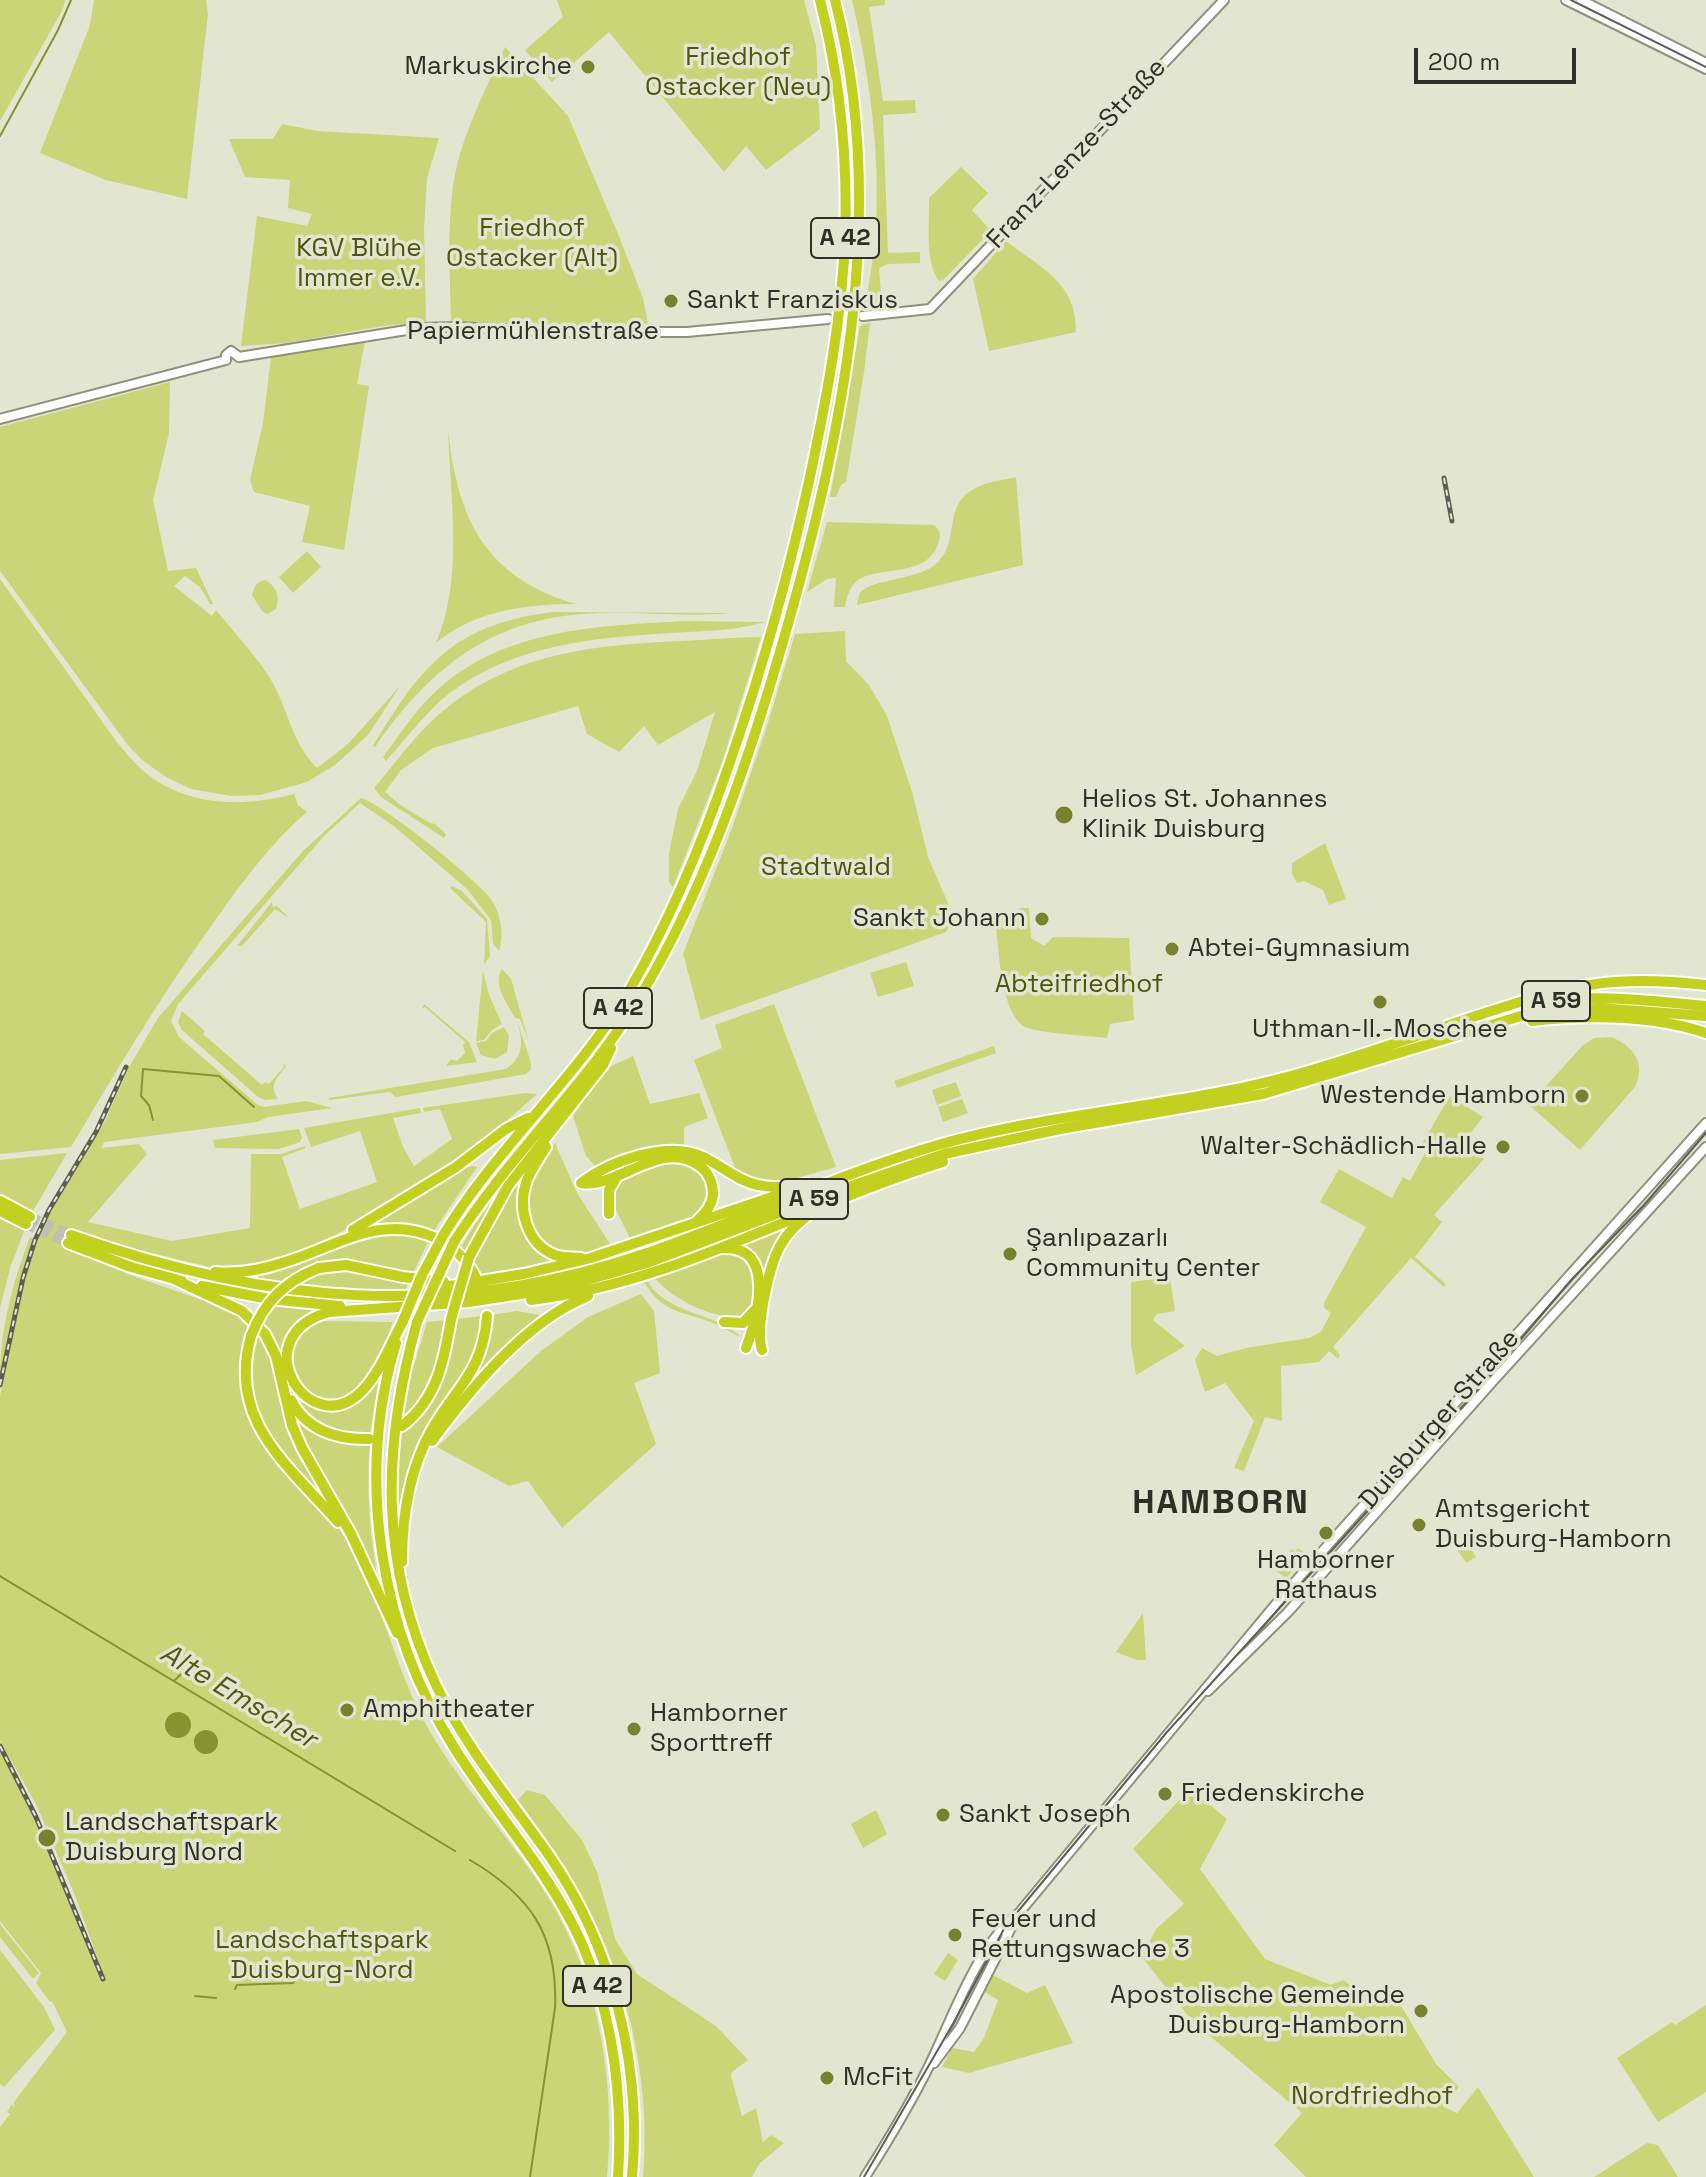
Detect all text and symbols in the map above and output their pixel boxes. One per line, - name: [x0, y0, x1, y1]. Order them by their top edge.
- scale bar: [1418, 32, 1580, 82]
- park label: Friedhof Ostacker (Neu): [645, 42, 831, 104]
- text: 200 m: [1428, 46, 1500, 77]
- place label: Markuskirche: [405, 51, 572, 83]
- street label: Franz-Lenze-Straße: [981, 52, 1173, 256]
- marker: Markuskirche: [579, 58, 597, 76]
- park label: Friedhof Ostacker (Alt): [446, 213, 618, 274]
- road number: A 42: [811, 218, 879, 258]
- park label: KGV Blühe Immer e.V.: [296, 233, 422, 294]
- place label: Sankt Franziskus: [687, 285, 898, 317]
- marker: Sankt Franziskus: [662, 292, 680, 310]
- street label: Papiermühlenstraße: [407, 316, 659, 348]
- place label: Helios St. Johannes Klinik Duisburg: [1082, 784, 1327, 846]
- marker: Helios St. Johannes Klinik Duisburg: [1053, 804, 1075, 826]
- park label: Stadtwald: [761, 852, 891, 884]
- place label: Sankt Johann: [853, 903, 1026, 935]
- marker: Sankt Johann: [1033, 910, 1051, 928]
- place label: Abtei-Gymnasium: [1188, 933, 1410, 965]
- marker: Abtei-Gymnasium: [1163, 940, 1181, 958]
- park label: Abteifriedhof: [995, 969, 1163, 1001]
- road number: A 59: [1522, 981, 1590, 1021]
- road number: A 42: [584, 988, 652, 1028]
- marker: Uthman-II.-Moschee: [1371, 993, 1389, 1011]
- place label: Uthman-II.-Moschee: [1252, 1014, 1508, 1046]
- place label: Westende Hamborn: [1320, 1080, 1566, 1112]
- marker: Westende Hamborn: [1573, 1087, 1591, 1105]
- place label: Walter-Schädlich-Halle: [1200, 1131, 1487, 1163]
- marker: Walter-Schädlich-Halle: [1494, 1138, 1512, 1156]
- road number: A 59: [780, 1179, 848, 1219]
- place label: Şanlıpazarlı Community Center: [1026, 1223, 1260, 1284]
- marker: Şanlıpazarlı Community Center: [1001, 1245, 1019, 1263]
- street label: Duisburger Straße: [1354, 1324, 1526, 1516]
- district label: HAMBORN: [1132, 1484, 1310, 1524]
- place label: Amtsgericht Duisburg-Hamborn: [1435, 1494, 1672, 1556]
- marker: Amtsgericht Duisburg-Hamborn: [1410, 1516, 1428, 1534]
- marker: Hamborner Rathaus: [1317, 1524, 1335, 1542]
- place label: Hamborner Rathaus: [1257, 1545, 1395, 1606]
- water label: Alte Emscher: [154, 1637, 322, 1757]
- place label: Amphitheater: [363, 1694, 535, 1726]
- place label: Hamborner Sporttreff: [650, 1698, 788, 1760]
- marker: Amphitheater: [338, 1701, 356, 1719]
- marker: Hamborner Sporttreff: [625, 1720, 643, 1738]
- place label: Friedenskirche: [1181, 1778, 1365, 1810]
- marker: Friedenskirche: [1156, 1785, 1174, 1803]
- place label: Sankt Joseph: [959, 1799, 1131, 1831]
- marker: Sankt Joseph: [934, 1806, 952, 1824]
- place label: Landschaftspark Duisburg Nord: [65, 1807, 278, 1868]
- marker: Landschaftspark Duisburg Nord: [36, 1827, 58, 1849]
- place label: Feuer und Rettungswache 3: [971, 1904, 1190, 1966]
- park label: Landschaftspark Duisburg-Nord: [215, 1925, 429, 1986]
- marker: Feuer und Rettungswache 3: [946, 1926, 964, 1944]
- road number: A 42: [563, 1966, 631, 2006]
- place label: Apostolische Gemeinde Duisburg-Hamborn: [1110, 1980, 1405, 2042]
- marker: Apostolische Gemeinde Duisburg-Hamborn: [1412, 2002, 1430, 2020]
- place label: McFit: [843, 2062, 913, 2094]
- marker: McFit: [818, 2069, 836, 2087]
- park label: Nordfriedhof: [1291, 2081, 1453, 2113]

